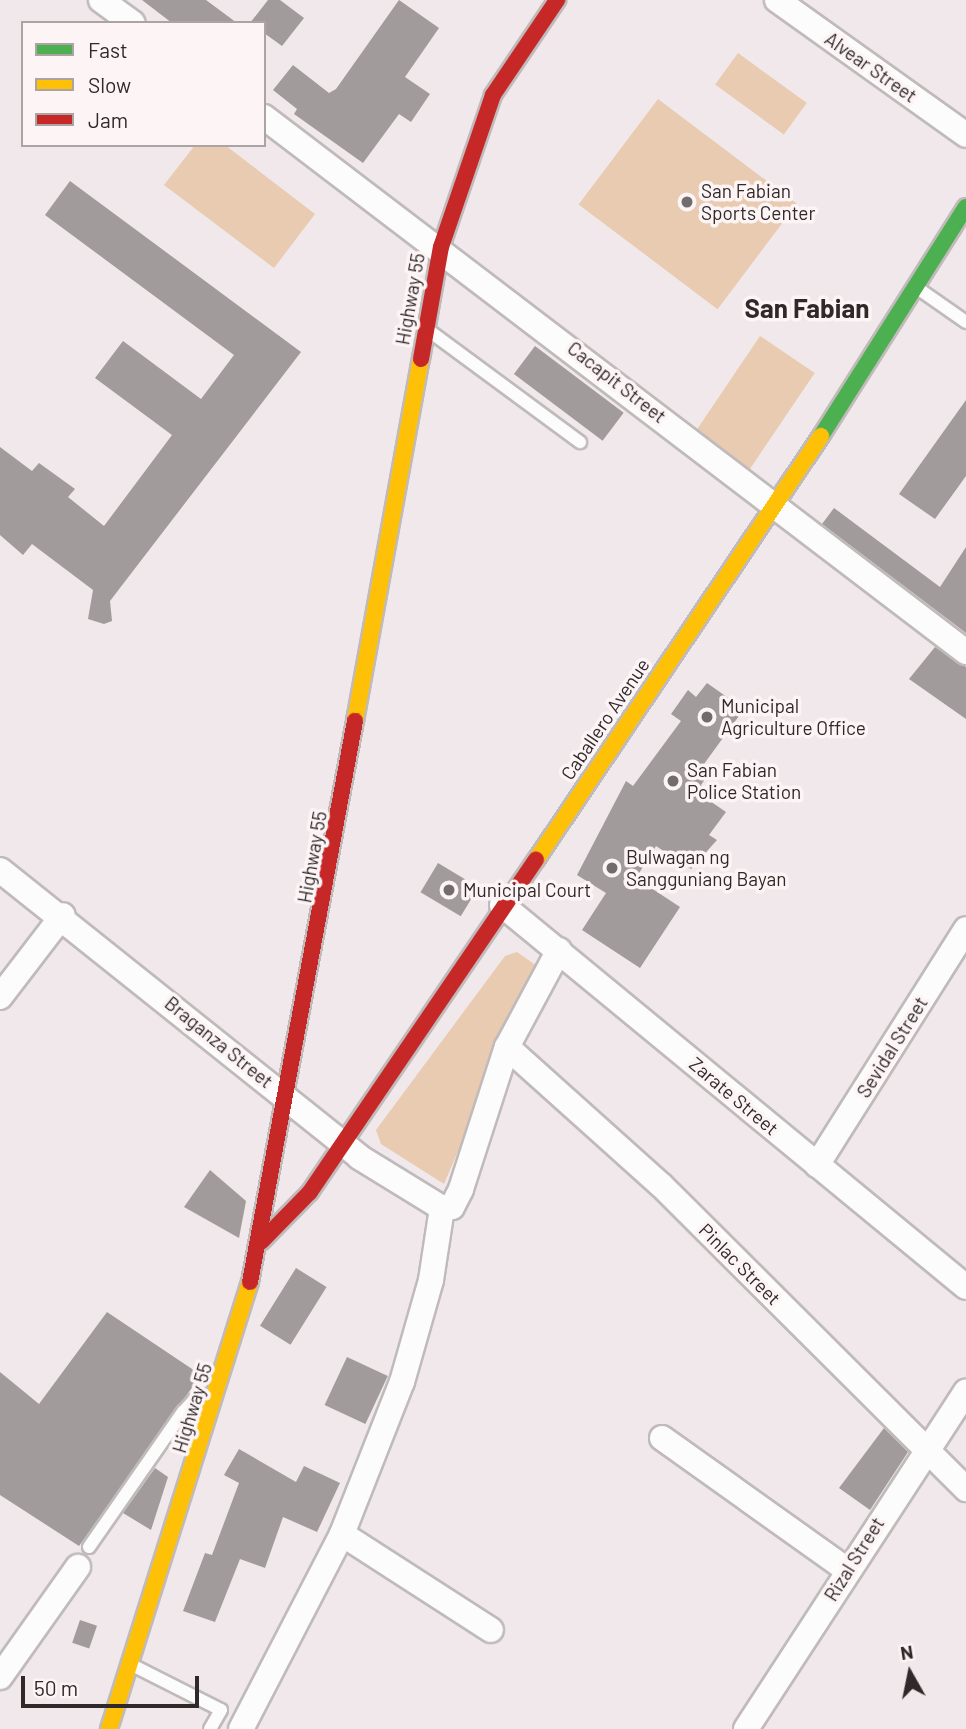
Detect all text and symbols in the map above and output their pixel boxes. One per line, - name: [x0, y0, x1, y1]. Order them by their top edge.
- legend: [21, 21, 266, 147]
- street label: Alvear Street: [821, 27, 921, 107]
- text: Fast: [88, 37, 128, 62]
- text: Slow: [88, 72, 131, 97]
- text: Jam: [88, 107, 128, 132]
- place label: San Fabian Sports Center: [701, 180, 815, 224]
- marker: San Fabian Sports Center: [679, 194, 695, 210]
- street label: Highway 55: [391, 251, 429, 347]
- district label: San Fabian: [745, 292, 869, 324]
- street label: Cacapit Street: [563, 337, 671, 427]
- street label: Caballero Avenue: [556, 654, 654, 784]
- place label: Municipal Agriculture Office: [721, 695, 866, 739]
- marker: Municipal Agriculture Office: [699, 709, 715, 725]
- place label: San Fabian Police Station: [687, 759, 801, 803]
- marker: San Fabian Police Station: [665, 773, 681, 789]
- street label: Highway 55: [293, 809, 331, 905]
- place label: Bulwagan ng Sangguniang Bayan: [626, 846, 786, 890]
- marker: Bulwagan ng Sangguniang Bayan: [604, 860, 620, 876]
- place label: Municipal Court: [463, 879, 591, 901]
- marker: Municipal Court: [441, 882, 457, 898]
- street label: Braganza Street: [160, 991, 278, 1093]
- street label: Sevidal Street: [852, 992, 932, 1102]
- street label: Zarate Street: [685, 1052, 783, 1140]
- street label: Pinlac Street: [694, 1218, 786, 1310]
- street label: Highway 55: [168, 1360, 216, 1456]
- street label: Rizal Street: [819, 1513, 889, 1605]
- north arrow: [875, 1638, 945, 1708]
- text: N: [899, 1639, 915, 1664]
- scale bar: [24, 1662, 203, 1706]
- text: 50 m: [34, 1675, 78, 1700]

